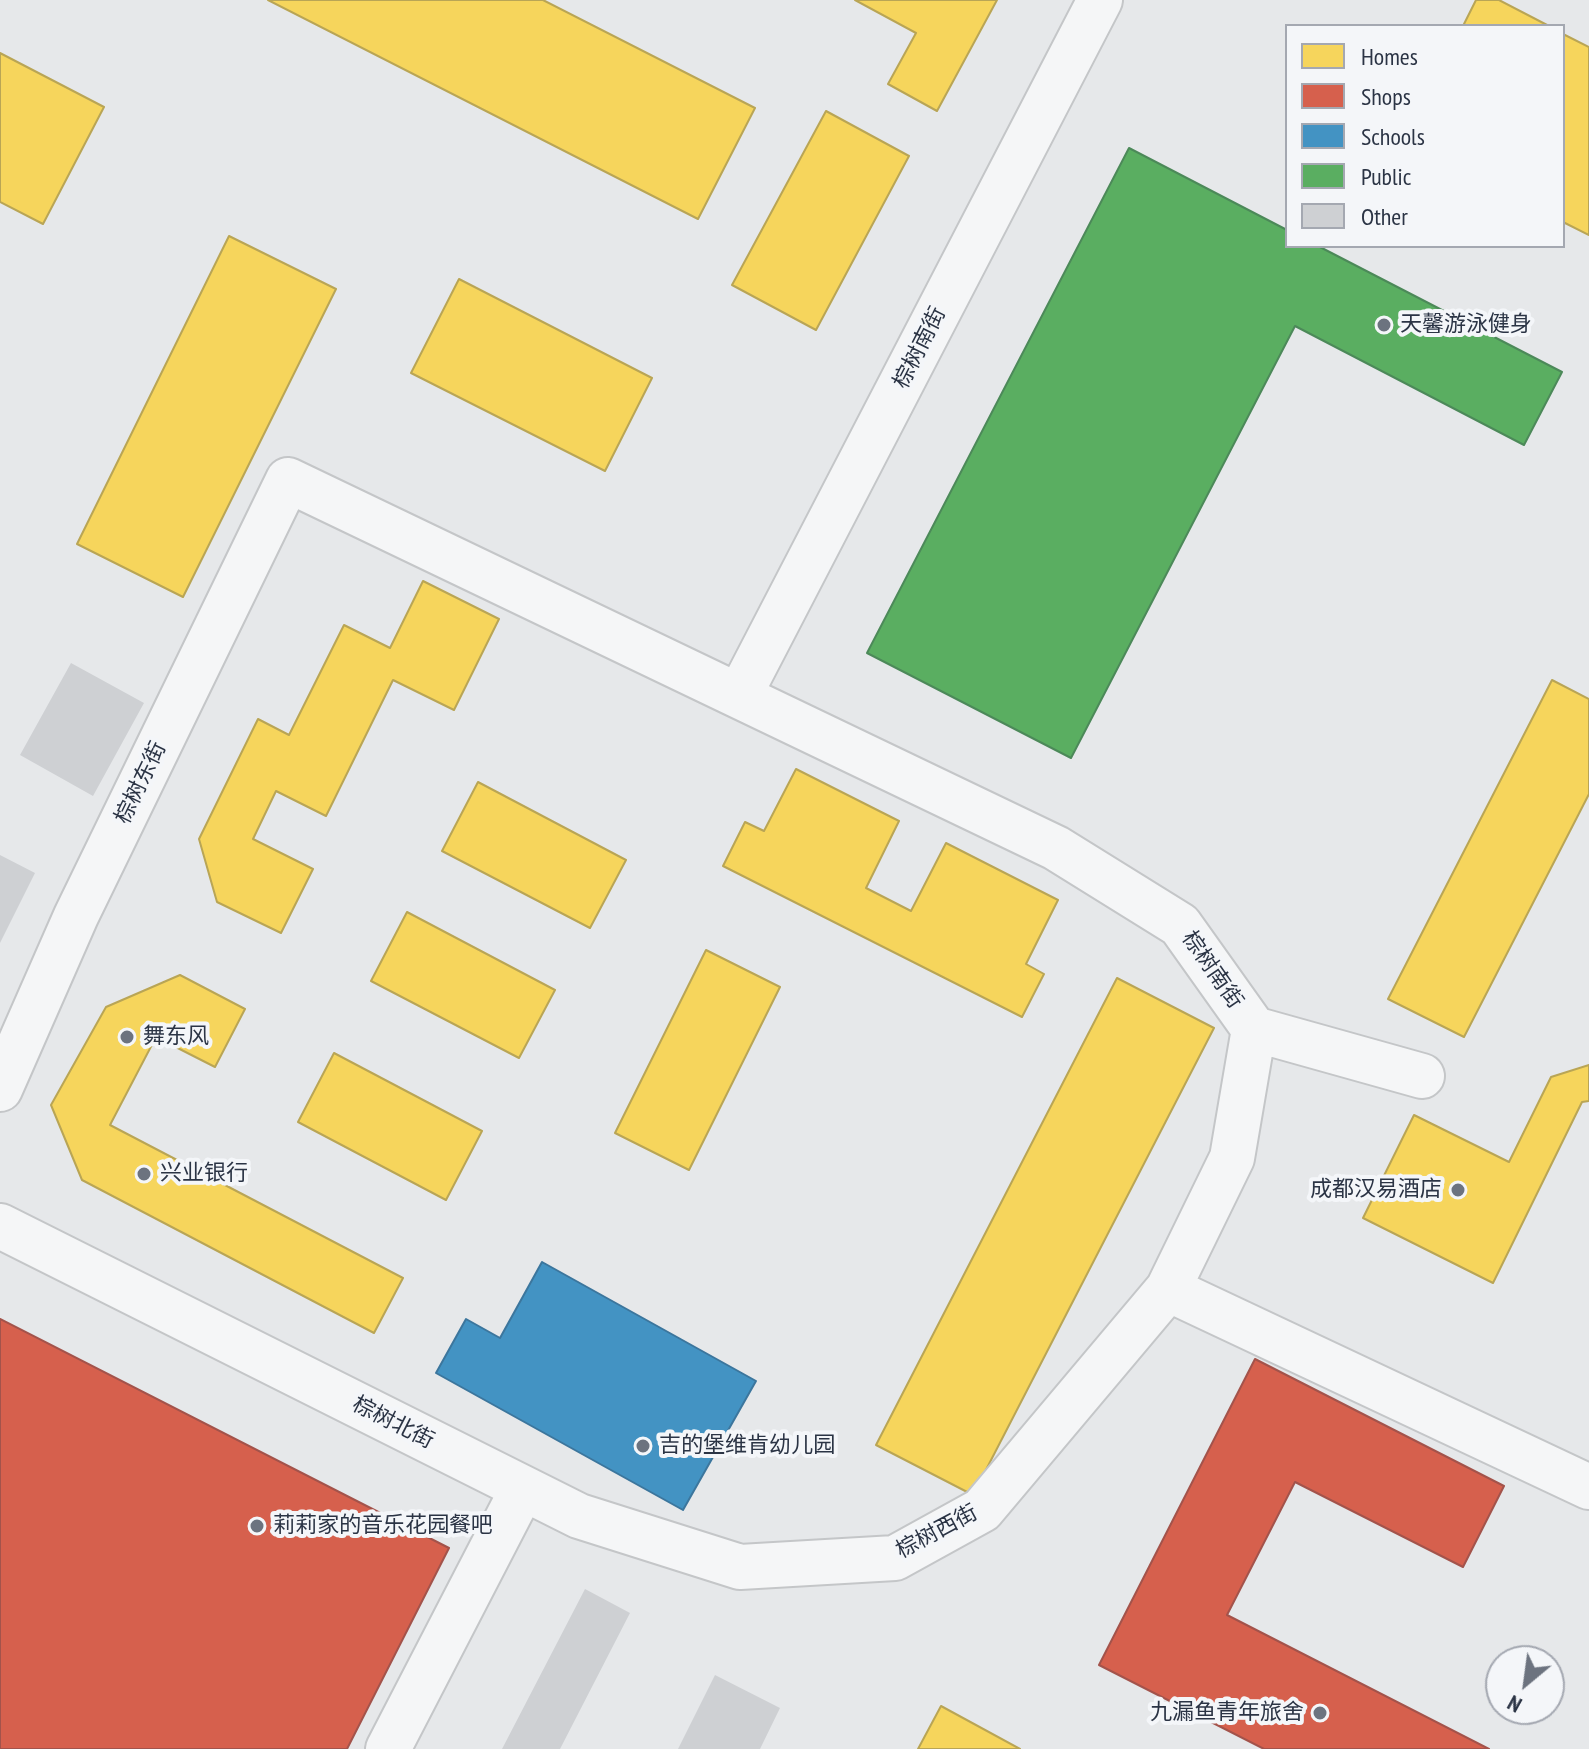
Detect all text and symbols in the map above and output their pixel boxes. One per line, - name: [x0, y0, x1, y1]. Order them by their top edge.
- legend: [1285, 24, 1565, 248]
- text: Homes: [1361, 41, 1418, 72]
- text: Shops: [1361, 81, 1411, 112]
- text: Schools: [1361, 121, 1425, 152]
- text: Public: [1361, 161, 1411, 192]
- text: Other: [1361, 201, 1408, 232]
- street label: 棕树南街: [888, 303, 952, 393]
- place label: 天馨游泳健身: [1400, 312, 1532, 338]
- marker: 天馨游泳健身: [1375, 316, 1393, 334]
- street label: 棕树东街: [110, 738, 172, 828]
- street label: 棕树南街: [1176, 926, 1248, 1014]
- place label: 舞东风: [143, 1024, 209, 1050]
- marker: 舞东风: [118, 1028, 136, 1046]
- place label: 兴业银行: [160, 1161, 248, 1187]
- marker: 兴业银行: [135, 1165, 153, 1183]
- place label: 成都汉易酒店: [1310, 1177, 1442, 1203]
- marker: 成都汉易酒店: [1449, 1181, 1467, 1199]
- street label: 棕树北街: [348, 1391, 438, 1455]
- place label: 吉的堡维肯幼儿园: [659, 1433, 835, 1459]
- marker: 吉的堡维肯幼儿园: [634, 1437, 652, 1455]
- street label: 棕树西街: [892, 1500, 982, 1564]
- place label: 莉莉家的音乐花园餐吧: [273, 1513, 493, 1539]
- marker: 莉莉家的音乐花园餐吧: [248, 1517, 266, 1535]
- north arrow: [1485, 1645, 1565, 1725]
- text: N: [1502, 1689, 1526, 1719]
- place label: 九漏鱼青年旅舍: [1150, 1700, 1304, 1726]
- marker: 九漏鱼青年旅舍: [1311, 1704, 1329, 1722]

